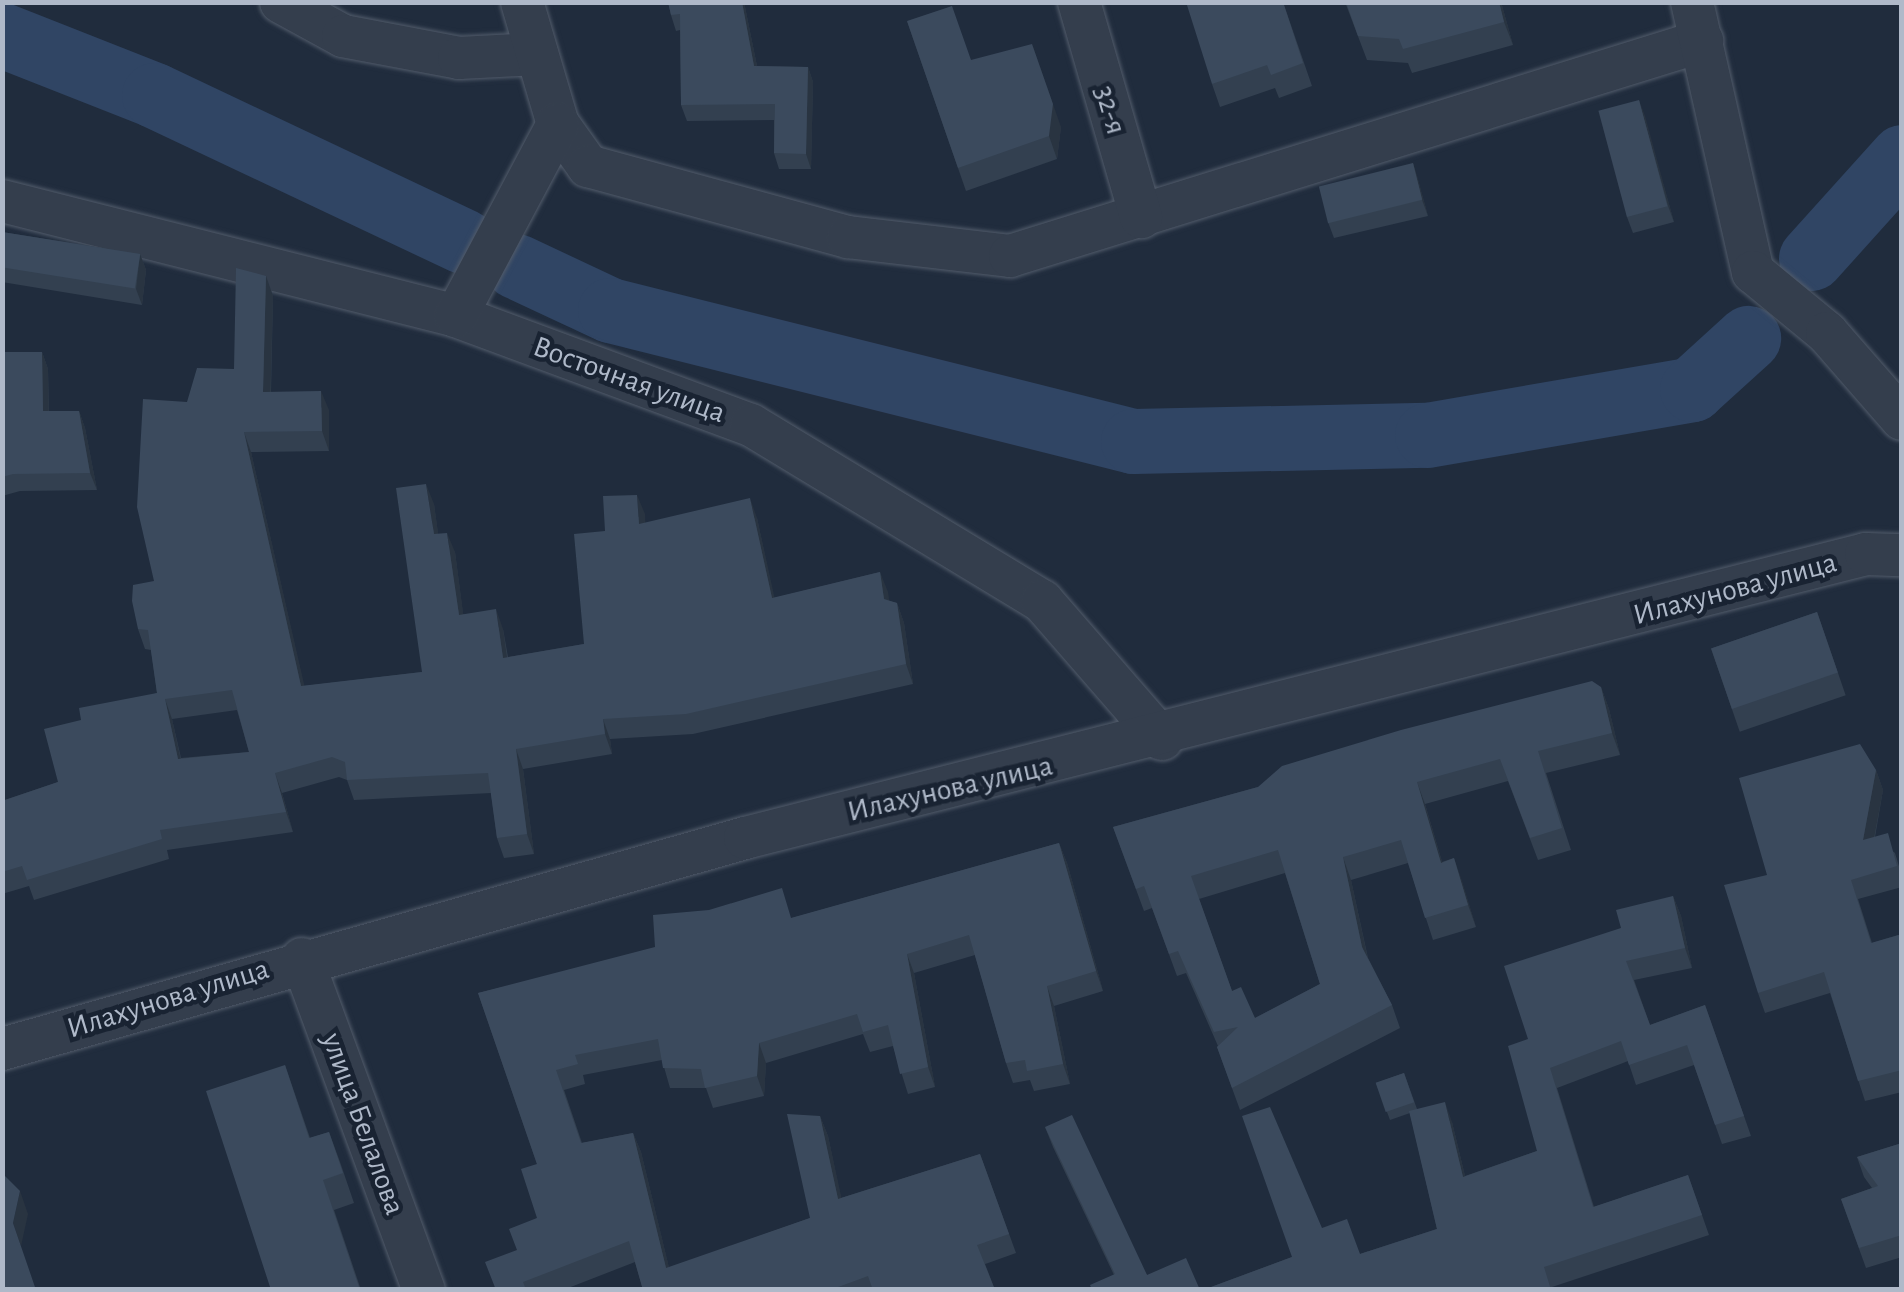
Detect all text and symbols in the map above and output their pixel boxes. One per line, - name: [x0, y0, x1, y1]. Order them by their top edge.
- street label: 32-я: [1086, 82, 1134, 138]
- street label: Восточная улица: [528, 329, 730, 431]
- street label: Илахунова улица: [1629, 545, 1841, 633]
- street label: Илахунова улица: [844, 748, 1056, 830]
- street label: Илахунова улица: [63, 951, 273, 1047]
- street label: улица Белалова: [313, 1028, 413, 1220]

